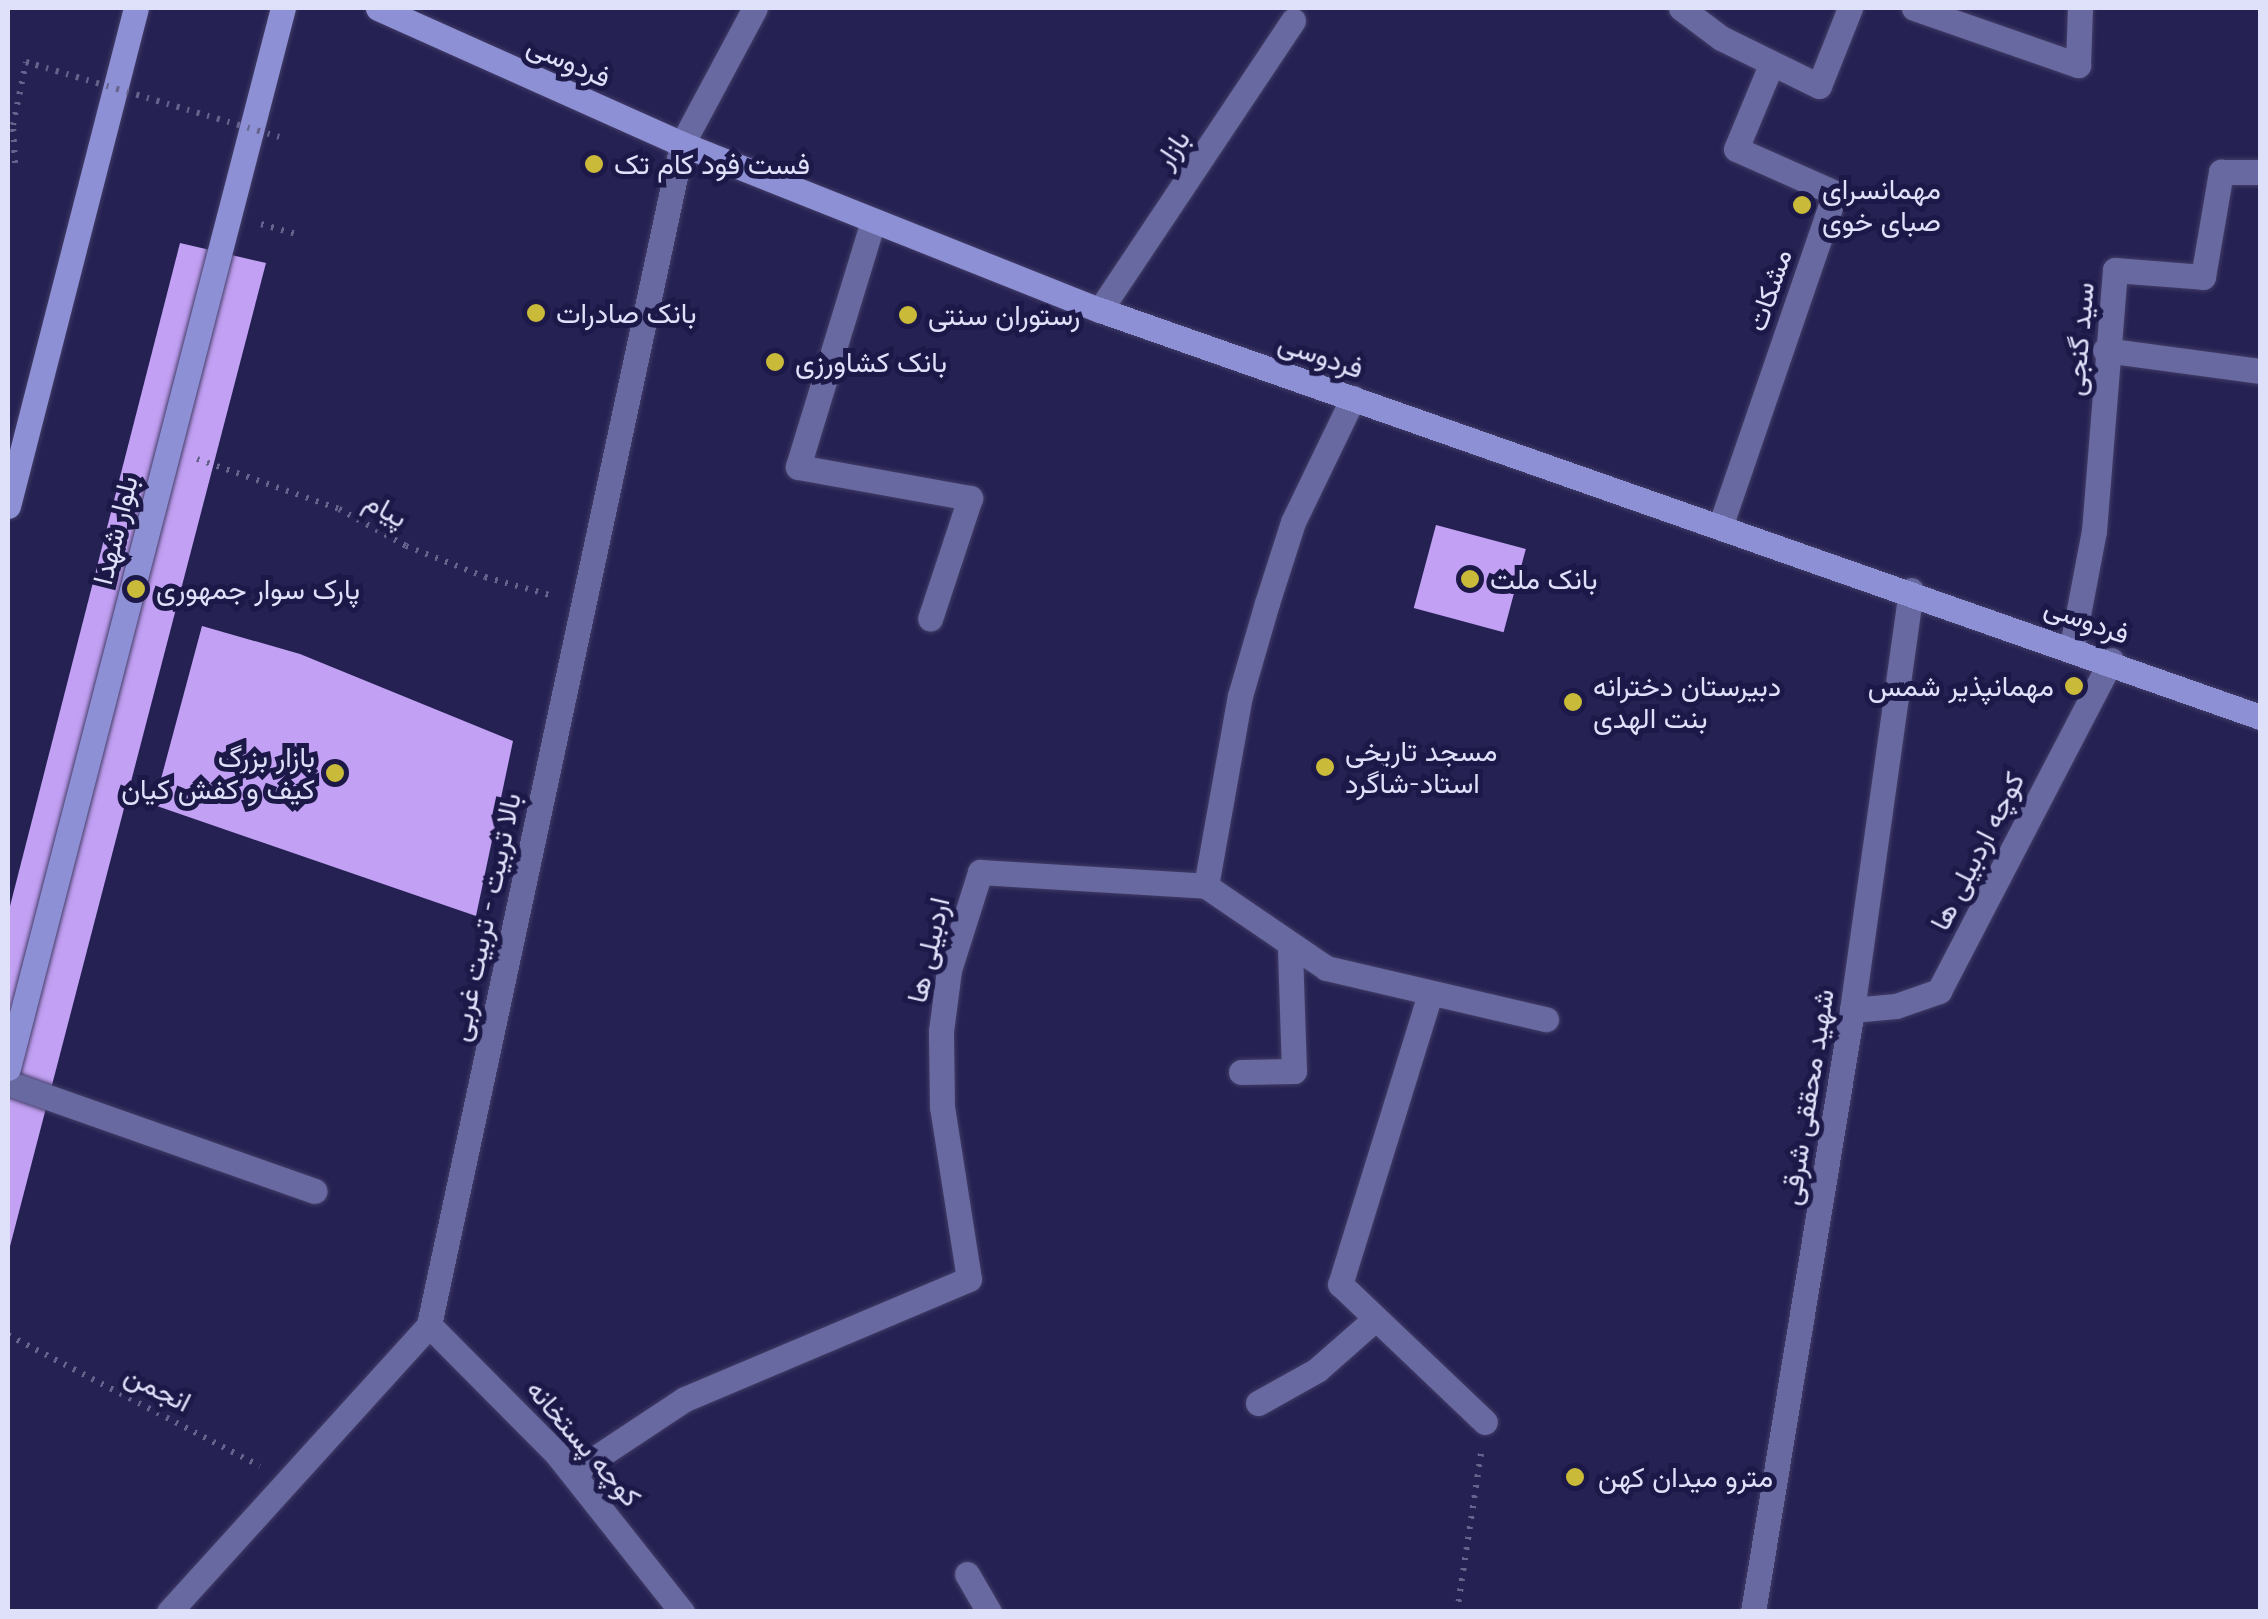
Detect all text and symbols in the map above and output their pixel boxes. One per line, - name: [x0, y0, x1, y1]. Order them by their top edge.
- street label: فردوسی: [522, 28, 616, 94]
- street label: بازار: [1147, 123, 1197, 175]
- place label: فست فود کام تک: [614, 147, 810, 181]
- marker: فست فود کام تک: [583, 153, 605, 175]
- place label: مهمانسرای صبای خوی: [1822, 172, 1941, 238]
- marker: مهمانسرای صبای خوی: [1791, 194, 1813, 216]
- street label: مشکات: [1739, 244, 1799, 336]
- street label: سید گنجی: [2057, 281, 2101, 397]
- place label: بانک صادرات: [556, 296, 696, 330]
- place label: رستوران سنتی: [928, 298, 1080, 332]
- marker: بانک صادرات: [525, 302, 547, 324]
- marker: رستوران سنتی: [897, 304, 919, 326]
- street label: فردوسی: [1274, 325, 1368, 385]
- place label: بانک کشاورزی: [795, 345, 947, 379]
- marker: بانک کشاورزی: [764, 351, 786, 373]
- street label: بلوار شهدا: [85, 472, 145, 588]
- street label: پیام: [359, 484, 413, 534]
- place label: بانک ملت: [1490, 562, 1597, 596]
- marker: بانک ملت: [1459, 568, 1481, 590]
- place label: پارک سوار جمهوری: [156, 572, 360, 606]
- marker: پارک سوار جمهوری: [125, 578, 147, 600]
- street label: فردوسی: [2040, 589, 2134, 651]
- place label: دبیرستان دخترانه بنت الهدی: [1593, 669, 1781, 735]
- place label: مهمانپذیر شمس: [1868, 669, 2054, 703]
- marker: مهمانپذیر شمس: [2063, 675, 2085, 697]
- marker: دبیرستان دخترانه بنت الهدی: [1562, 691, 1584, 713]
- place label: مسجد تاریخی استاد-شاگرد: [1345, 734, 1497, 800]
- place label: بازار بزرگ کیف و کفش کیان: [121, 740, 315, 806]
- marker: مسجد تاریخی استاد-شاگرد: [1314, 756, 1336, 778]
- marker: بازار بزرگ کیف و کفش کیان: [324, 762, 346, 784]
- street label: کوچه اردبیلی ها: [1923, 766, 2031, 936]
- street label: بالا تربیت - تربیت غربی: [442, 790, 528, 1044]
- street label: اردبیلی ها: [900, 894, 956, 1006]
- street label: شهید محققی شرقی: [1773, 987, 1841, 1207]
- street label: انجمن: [119, 1357, 197, 1419]
- street label: کوچه پستخانه: [520, 1373, 648, 1513]
- place label: مترو میدان کهن: [1598, 1460, 1773, 1494]
- marker: مترو میدان کهن: [1562, 1464, 1588, 1490]

